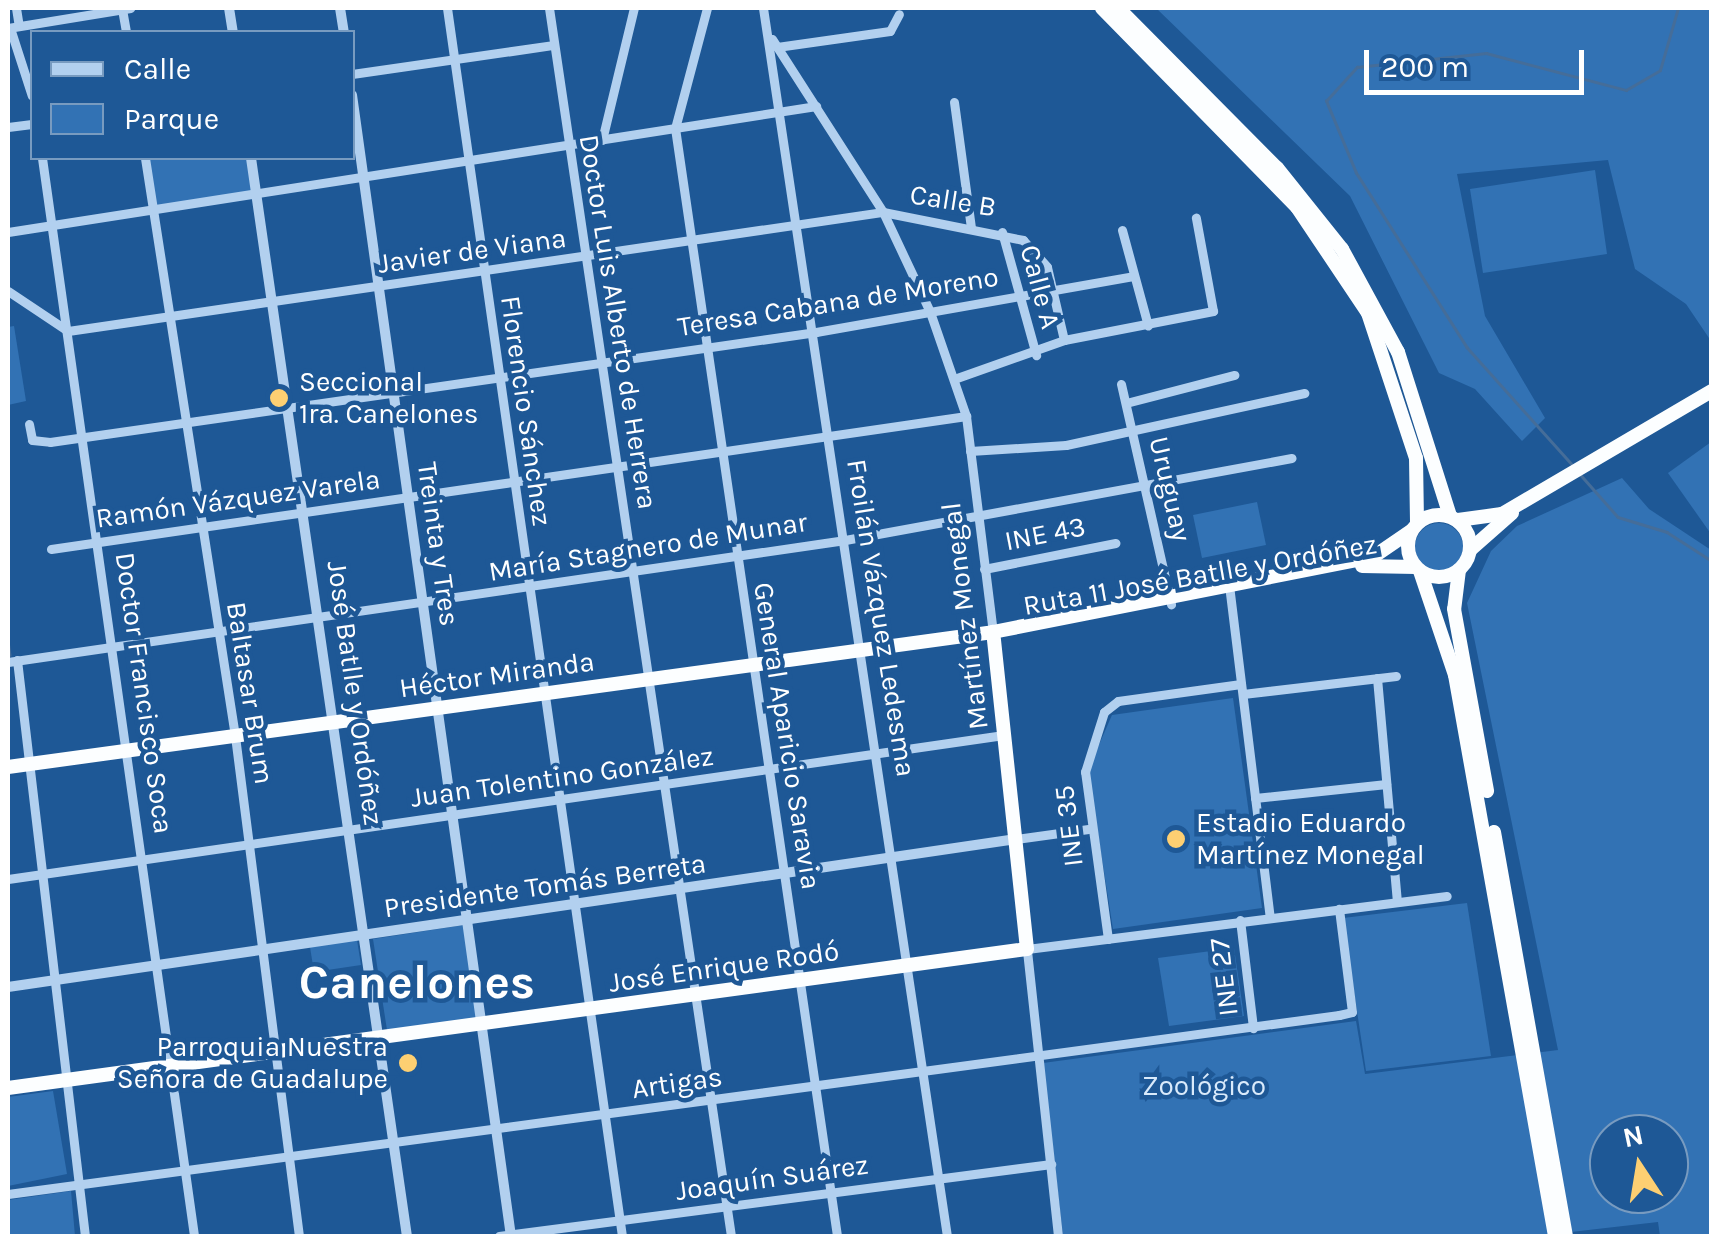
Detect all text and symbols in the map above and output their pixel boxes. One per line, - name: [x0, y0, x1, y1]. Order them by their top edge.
- legend: [30, 30, 355, 160]
- scale bar: [1369, 30, 1589, 92]
- text: 200 m: [1381, 49, 1469, 85]
- text: Calle: [124, 51, 191, 87]
- text: Parque: [124, 101, 219, 137]
- street label: Doctor Luis Alberto de Herrera: [572, 132, 664, 512]
- street label: Calle B: [908, 178, 998, 224]
- street label: Javier de Viana: [376, 221, 568, 281]
- street label: Calle A: [1013, 241, 1067, 333]
- street label: Teresa Cabana de Moreno: [675, 260, 1001, 344]
- street label: Florencio Sánchez: [493, 294, 559, 528]
- place label: Seccional 1ra. Canelones: [299, 365, 478, 431]
- marker: Seccional 1ra. Canelones: [268, 387, 290, 409]
- street label: Uruguay: [1142, 433, 1198, 545]
- street label: Froilán Vázquez Ledesma: [839, 457, 923, 779]
- street label: Treinta y Tres: [410, 460, 466, 628]
- street label: Ramón Vázquez Varela: [94, 462, 382, 536]
- street label: Martínez Monegal: [934, 500, 996, 732]
- street label: María Stagnero de Munar: [486, 505, 810, 589]
- street label: INE 43: [1002, 510, 1088, 558]
- street label: Ruta 11 José Batlle y Ordóñez: [1021, 527, 1379, 623]
- street label: Doctor Francisco Soca: [108, 550, 180, 836]
- street label: José Batlle y Ordóñez: [320, 559, 390, 827]
- street label: General Aparicio Saravia: [746, 580, 828, 892]
- street label: Baltasar Brum: [219, 599, 281, 787]
- street label: Héctor Miranda: [397, 645, 597, 705]
- street label: Juan Tolentino González: [408, 739, 716, 815]
- street label: INE 35: [1047, 783, 1091, 869]
- place label: Estadio Eduardo Martínez Monegal: [1196, 806, 1425, 872]
- marker: Estadio Eduardo Martínez Monegal: [1165, 828, 1187, 850]
- street label: Presidente Tomás Berreta: [382, 847, 708, 925]
- street label: José Enrique Rodó: [607, 934, 841, 1000]
- street label: INE 27: [1203, 936, 1245, 1018]
- district label: Canelones: [299, 954, 535, 1012]
- place label: Parroquia Nuestra Señora de Guadalupe: [117, 1030, 388, 1096]
- marker: Parroquia Nuestra Señora de Guadalupe: [397, 1052, 419, 1074]
- street label: Artigas: [630, 1060, 724, 1106]
- park label: Zoológico: [1142, 1069, 1266, 1103]
- north arrow: [1589, 1114, 1689, 1214]
- text: N: [1620, 1118, 1646, 1154]
- street label: Joaquín Suárez: [673, 1148, 871, 1208]

